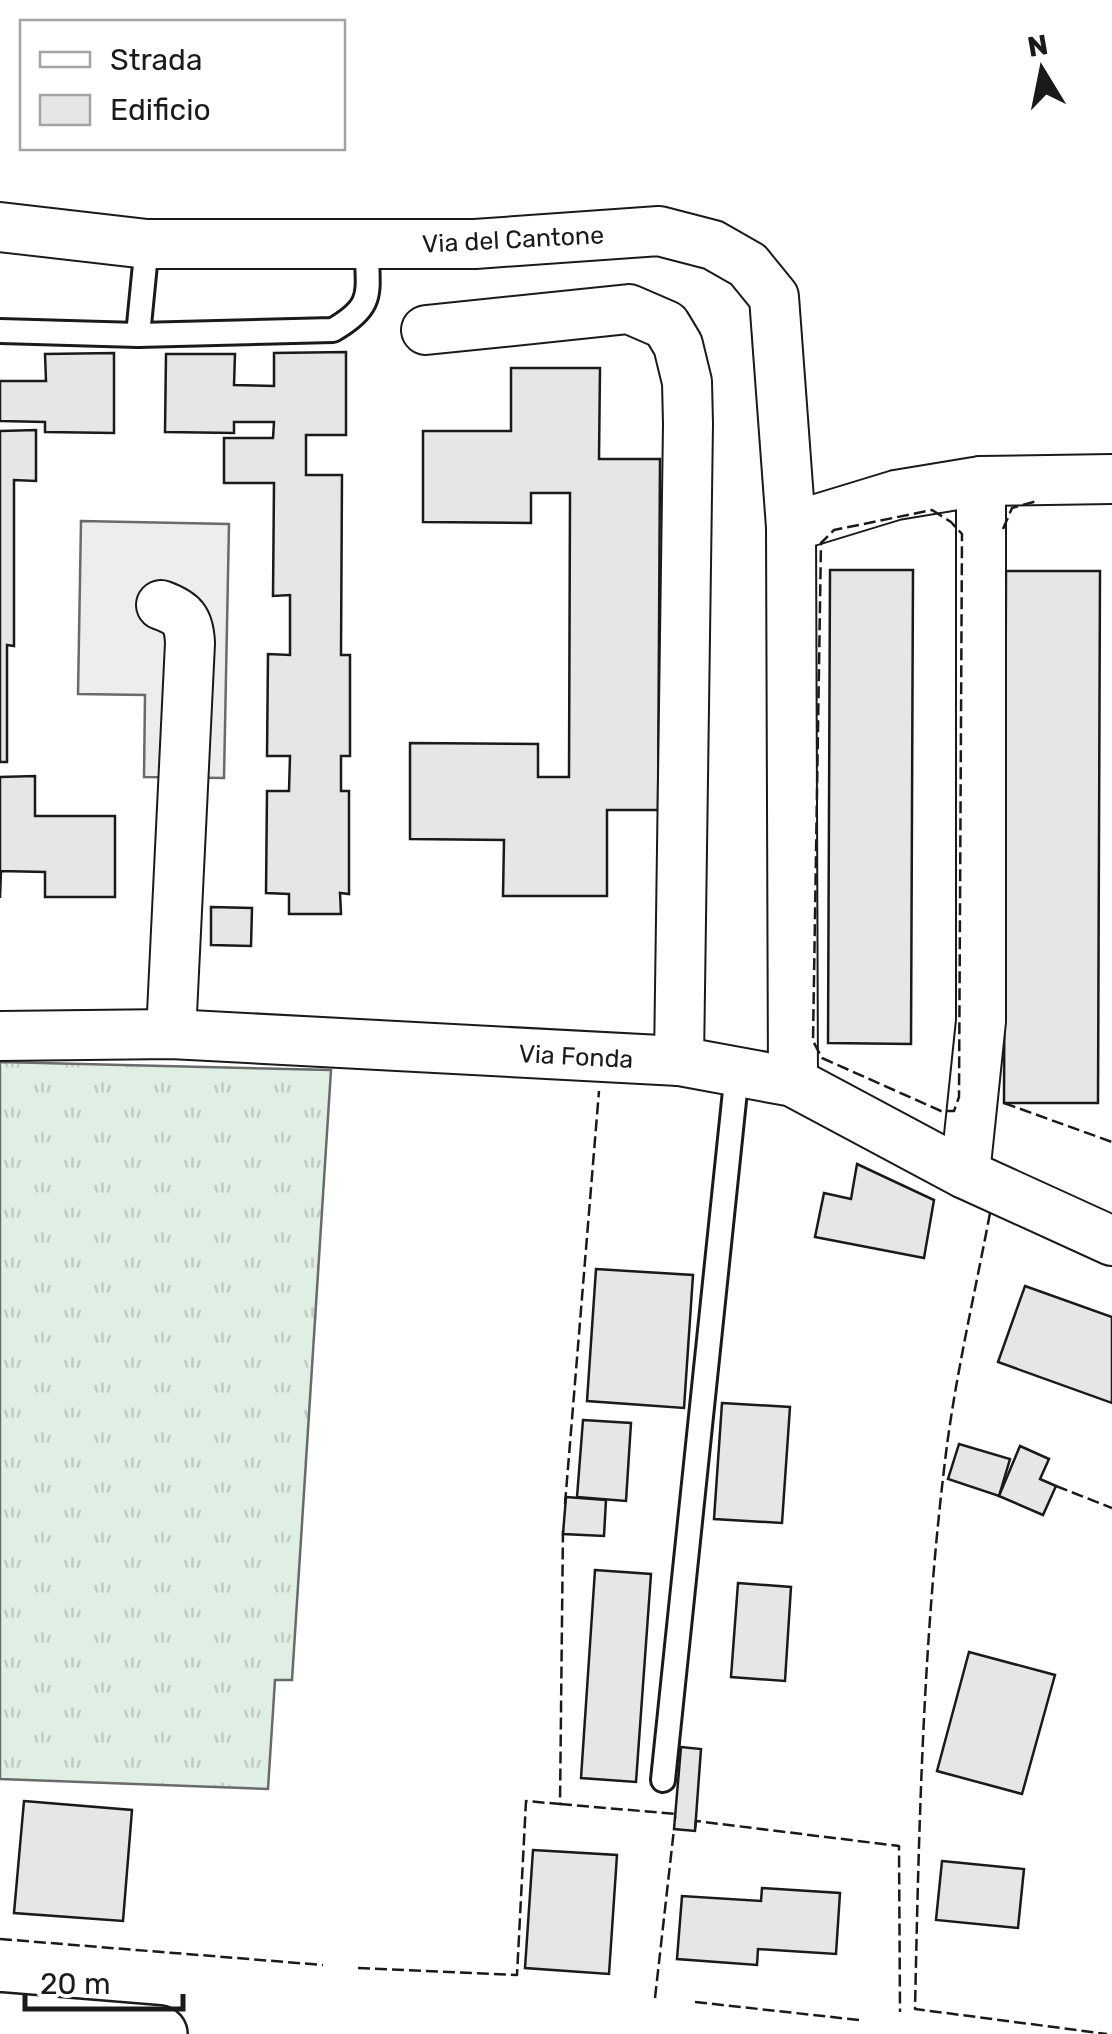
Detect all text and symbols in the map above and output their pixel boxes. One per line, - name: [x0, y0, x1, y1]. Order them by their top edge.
- legend: [20, 20, 345, 150]
- north arrow: [992, 20, 1092, 120]
- text: N: [1025, 28, 1051, 64]
- text: Strada: [110, 42, 203, 78]
- text: Edificio: [110, 92, 211, 128]
- street label: Via del Cantone: [421, 220, 605, 259]
- street label: Via Fonda: [518, 1039, 634, 1074]
- scale bar: [25, 1949, 182, 2011]
- text: 20 m: [40, 1966, 111, 2002]

